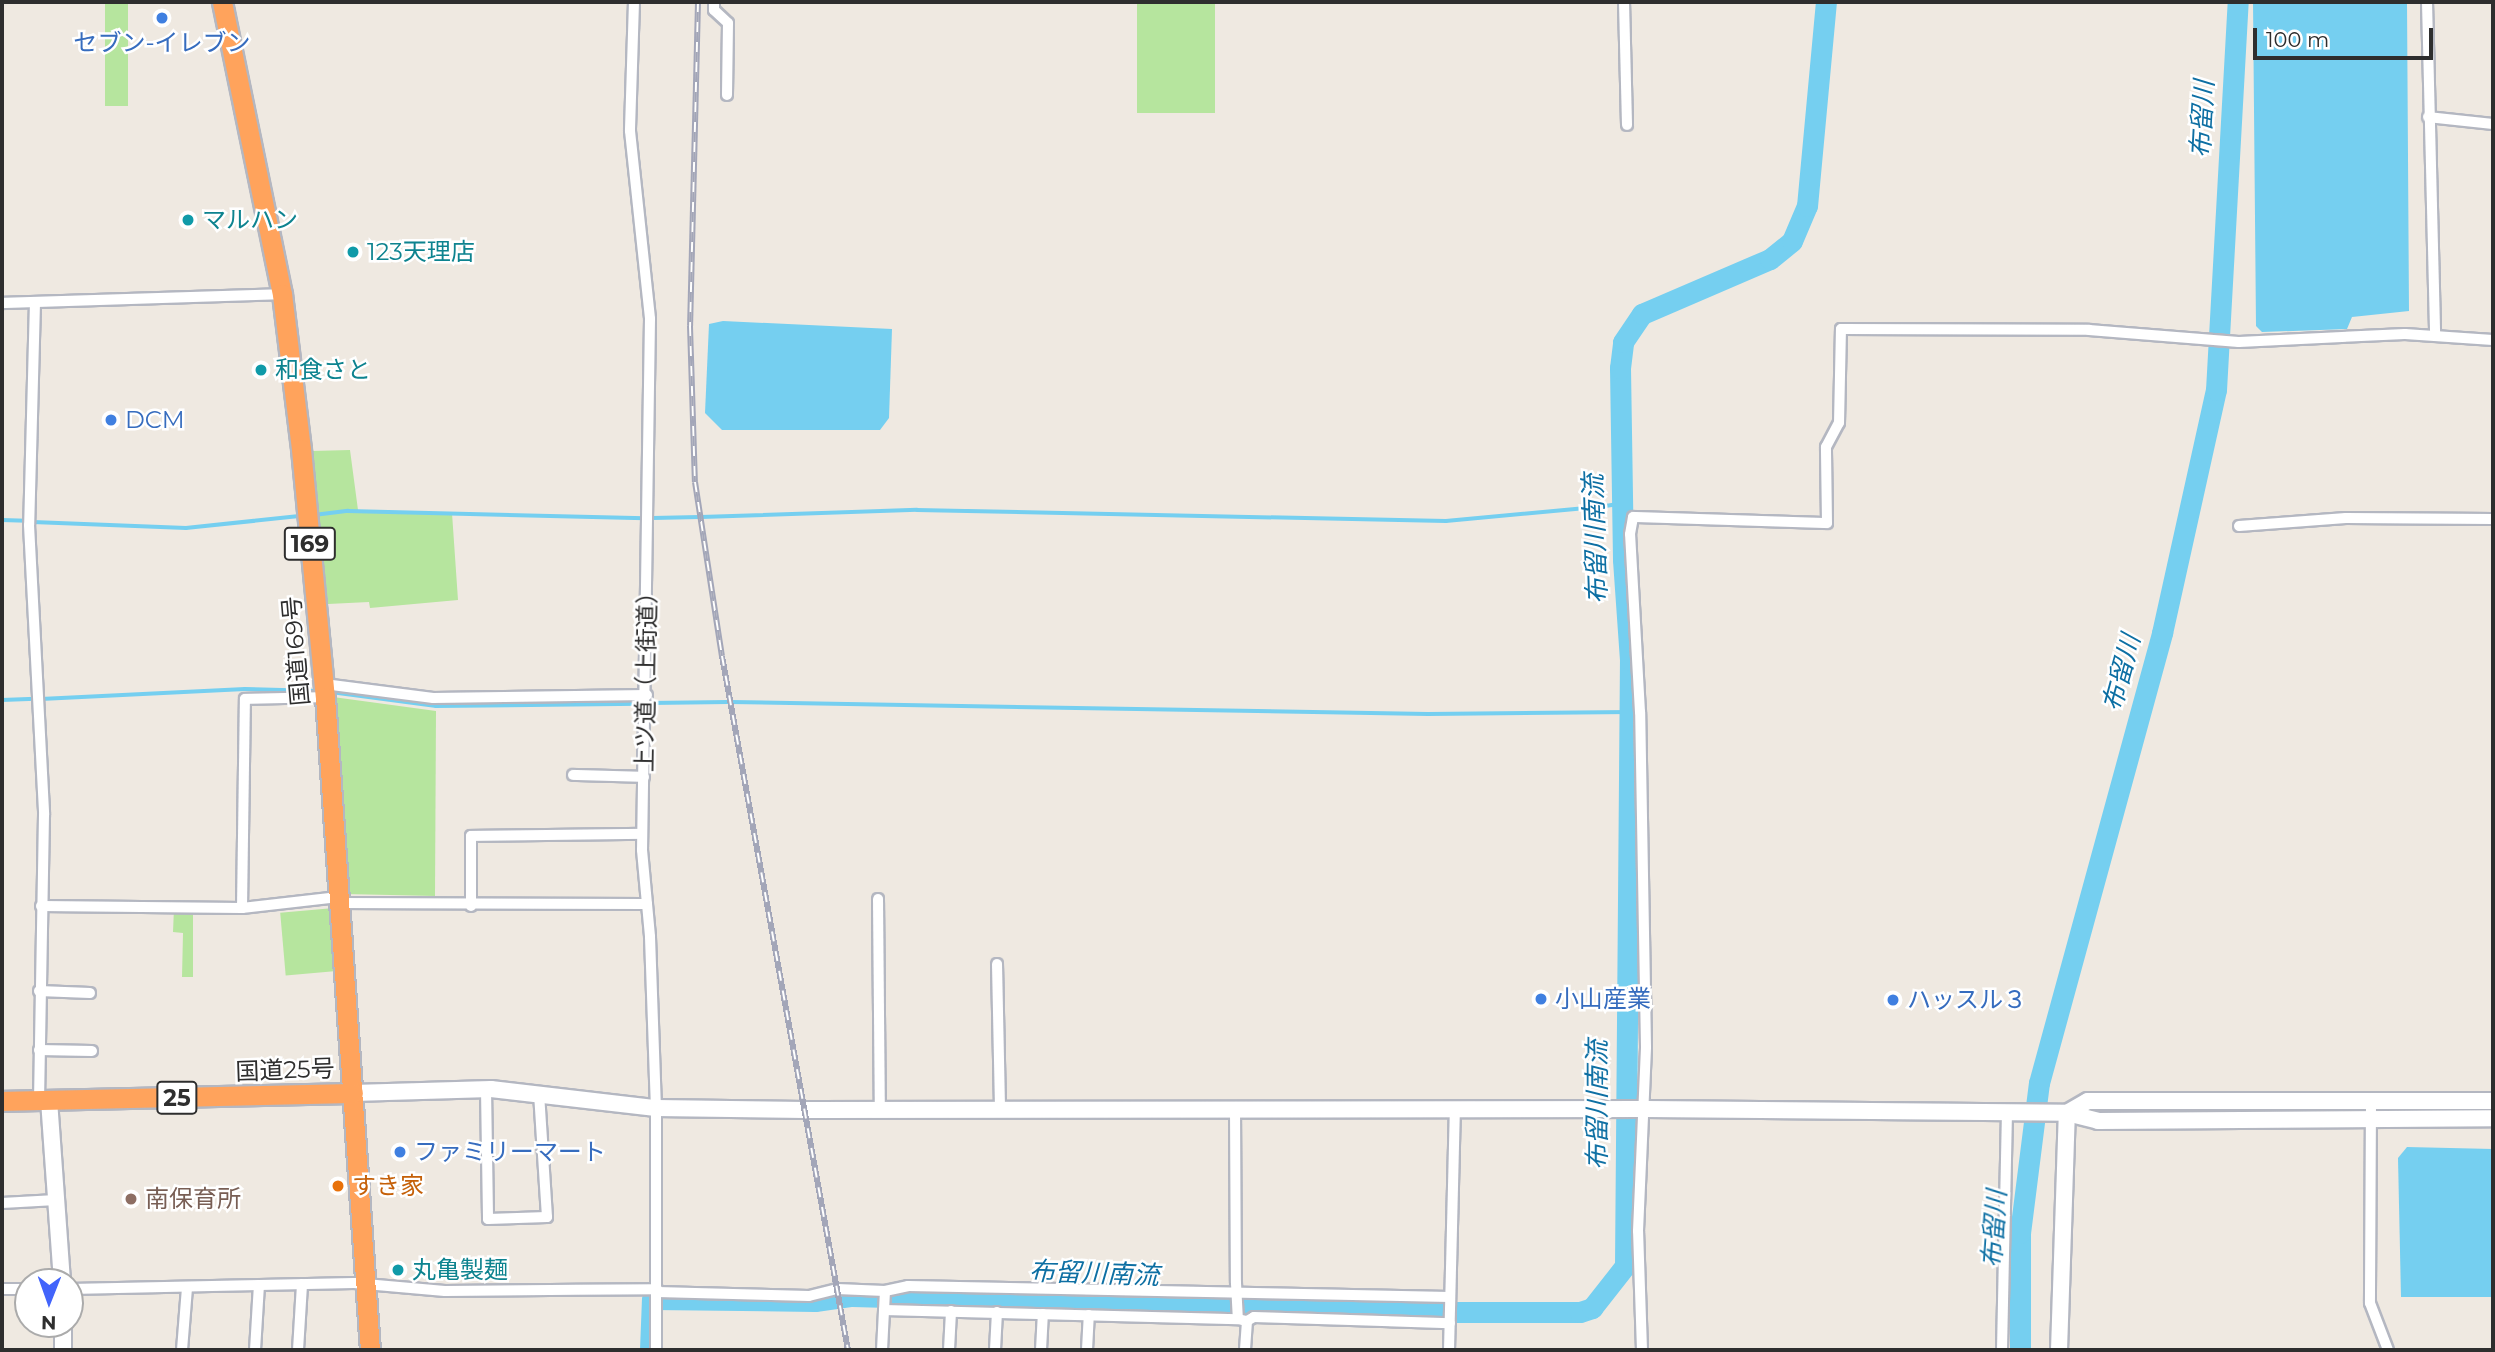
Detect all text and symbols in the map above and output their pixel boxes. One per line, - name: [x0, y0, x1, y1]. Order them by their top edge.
- marker: セブン-イレブン: [154, 10, 170, 26]
- scale bar: [2257, 14, 2437, 58]
- text: 100 m: [2266, 27, 2329, 52]
- place label: セブン-イレブン: [73, 29, 251, 57]
- water label: 布留川: [2185, 79, 2221, 159]
- place label: マルハン: [202, 206, 298, 234]
- marker: マルハン: [180, 212, 196, 228]
- place label: 123天理店: [367, 238, 475, 266]
- marker: 123天理店: [345, 244, 361, 260]
- place label: 和食さと: [275, 356, 371, 384]
- marker: 和食さと: [253, 362, 269, 378]
- place label: DCM: [125, 406, 185, 434]
- marker: DCM: [103, 412, 119, 428]
- water label: 布留川南流: [1578, 473, 1614, 605]
- road number: 169: [284, 524, 336, 564]
- street label: 上ツ道（上街道）: [630, 580, 662, 772]
- street label: 国道169号: [277, 595, 315, 707]
- water label: 布留川: [2097, 631, 2147, 715]
- place label: 小山産業: [1555, 985, 1651, 1013]
- place label: ハッスル３: [1907, 986, 2027, 1014]
- marker: 小山産業: [1533, 991, 1549, 1007]
- marker: ハッスル３: [1885, 992, 1901, 1008]
- water label: 布留川南流: [1582, 1040, 1614, 1170]
- street label: 国道25号: [235, 1054, 335, 1086]
- road number: 25: [156, 1078, 198, 1118]
- place label: ファミリーマート: [414, 1138, 606, 1166]
- marker: ファミリーマート: [392, 1144, 408, 1160]
- place label: すき家: [352, 1172, 424, 1200]
- marker: すき家: [330, 1178, 346, 1194]
- place label: 南保育所: [145, 1185, 241, 1213]
- water label: 布留川: [1977, 1189, 2013, 1269]
- marker: 南保育所: [123, 1191, 139, 1207]
- place label: 丸亀製麺: [412, 1256, 508, 1284]
- water label: 布留川南流: [1028, 1256, 1160, 1292]
- marker: 丸亀製麺: [390, 1262, 406, 1278]
- north arrow: [14, 1268, 84, 1338]
- text: N: [41, 1311, 57, 1334]

